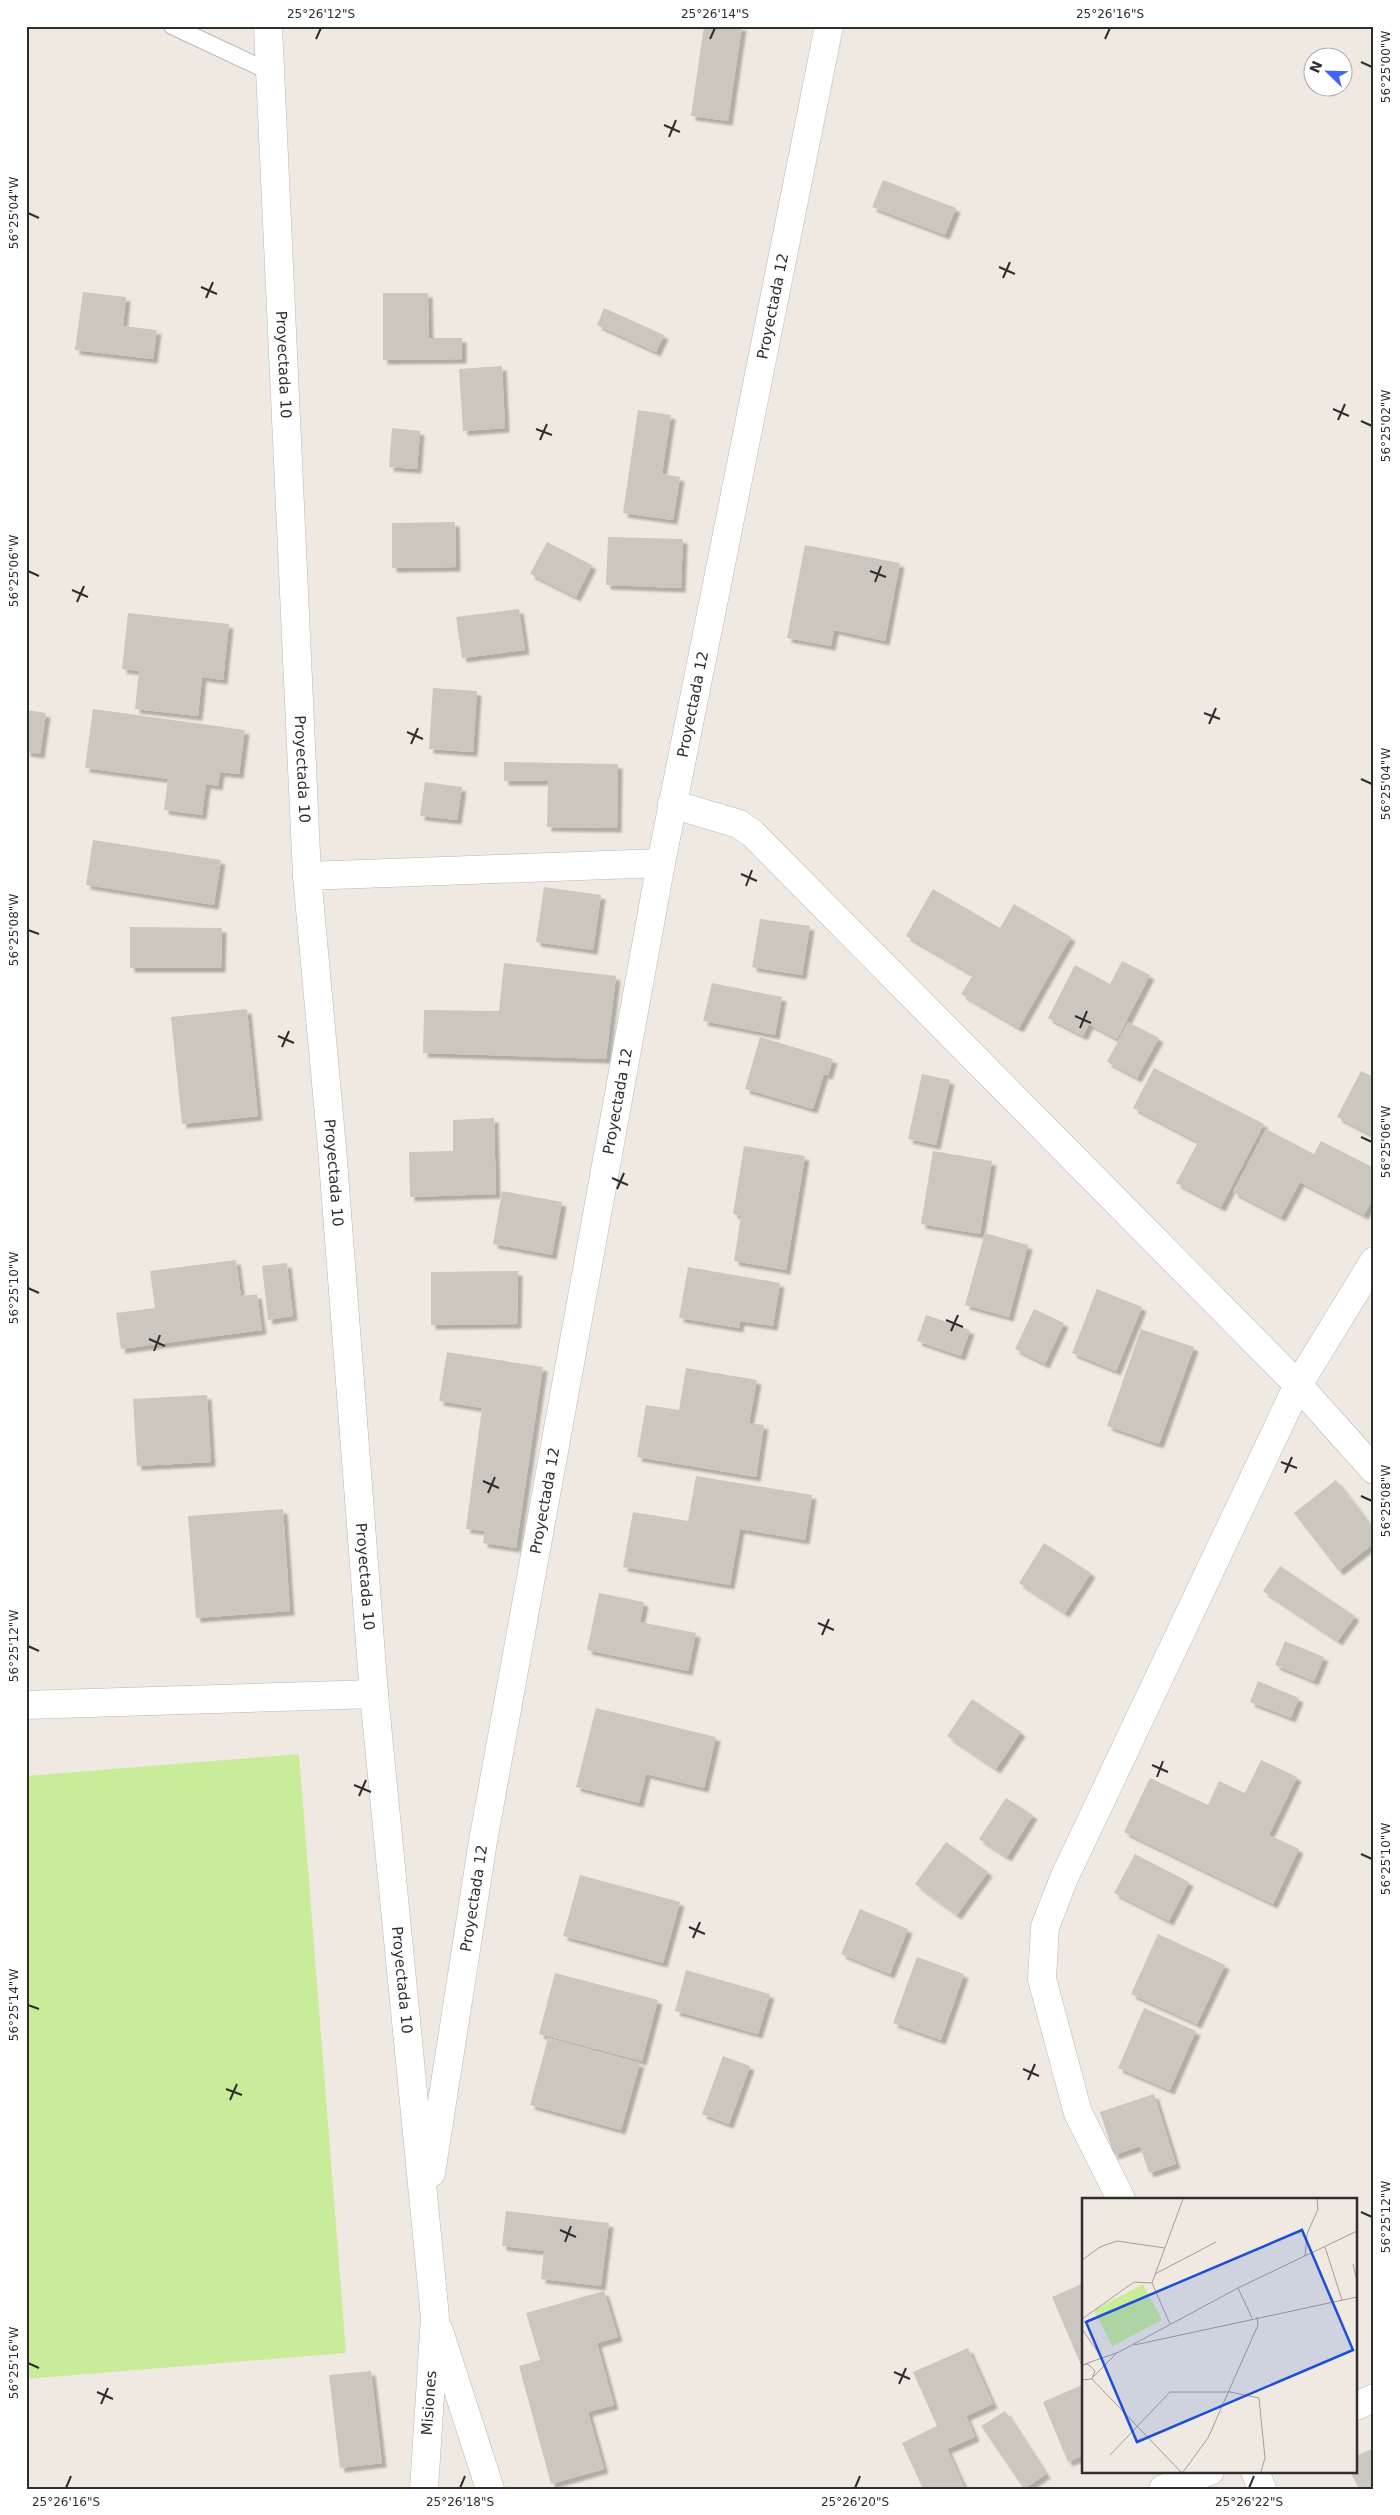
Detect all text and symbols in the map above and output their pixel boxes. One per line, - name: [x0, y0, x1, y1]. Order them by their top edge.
- text: 25°26'12"S: [287, 7, 355, 21]
- text: 25°26'14"S: [681, 7, 749, 21]
- text: 25°26'16"S: [1076, 7, 1144, 21]
- text: 56°25'00"W: [1379, 31, 1393, 103]
- north arrow: [1302, 48, 1352, 98]
- text: N: [1306, 58, 1326, 75]
- text: 56°25'04"W: [7, 177, 21, 249]
- street label: Proyectada 12: [753, 252, 792, 361]
- street label: Proyectada 10: [272, 310, 295, 419]
- text: 56°25'02"W: [1379, 390, 1393, 462]
- text: 56°25'06"W: [7, 535, 21, 607]
- street label: Proyectada 12: [673, 650, 712, 759]
- street label: Proyectada 10: [291, 715, 314, 824]
- text: 56°25'04"W: [1379, 748, 1393, 820]
- text: 56°25'08"W: [7, 894, 21, 966]
- street label: Proyectada 12: [599, 1047, 636, 1156]
- text: 56°25'06"W: [1379, 1106, 1393, 1178]
- street label: Proyectada 10: [320, 1118, 347, 1227]
- text: 56°25'10"W: [7, 1252, 21, 1324]
- street label: Proyectada 12: [526, 1446, 563, 1555]
- text: 56°25'08"W: [1379, 1465, 1393, 1537]
- street label: Proyectada 10: [352, 1522, 378, 1631]
- text: 56°25'12"W: [7, 1610, 21, 1682]
- text: 56°25'10"W: [1379, 1823, 1393, 1895]
- street label: Proyectada 12: [457, 1844, 491, 1953]
- street label: Proyectada 10: [388, 1925, 416, 2035]
- text: 56°25'14"W: [7, 1969, 21, 2041]
- text: 56°25'12"W: [1379, 2181, 1393, 2253]
- inset map: [1082, 2198, 1358, 2472]
- text: 56°25'16"W: [7, 2327, 21, 2399]
- street label: Misiones: [418, 2370, 440, 2436]
- text: 25°26'16"S: [32, 2495, 100, 2509]
- text: 25°26'18"S: [426, 2495, 494, 2509]
- text: 25°26'20"S: [821, 2495, 889, 2509]
- text: 25°26'22"S: [1215, 2495, 1283, 2509]

